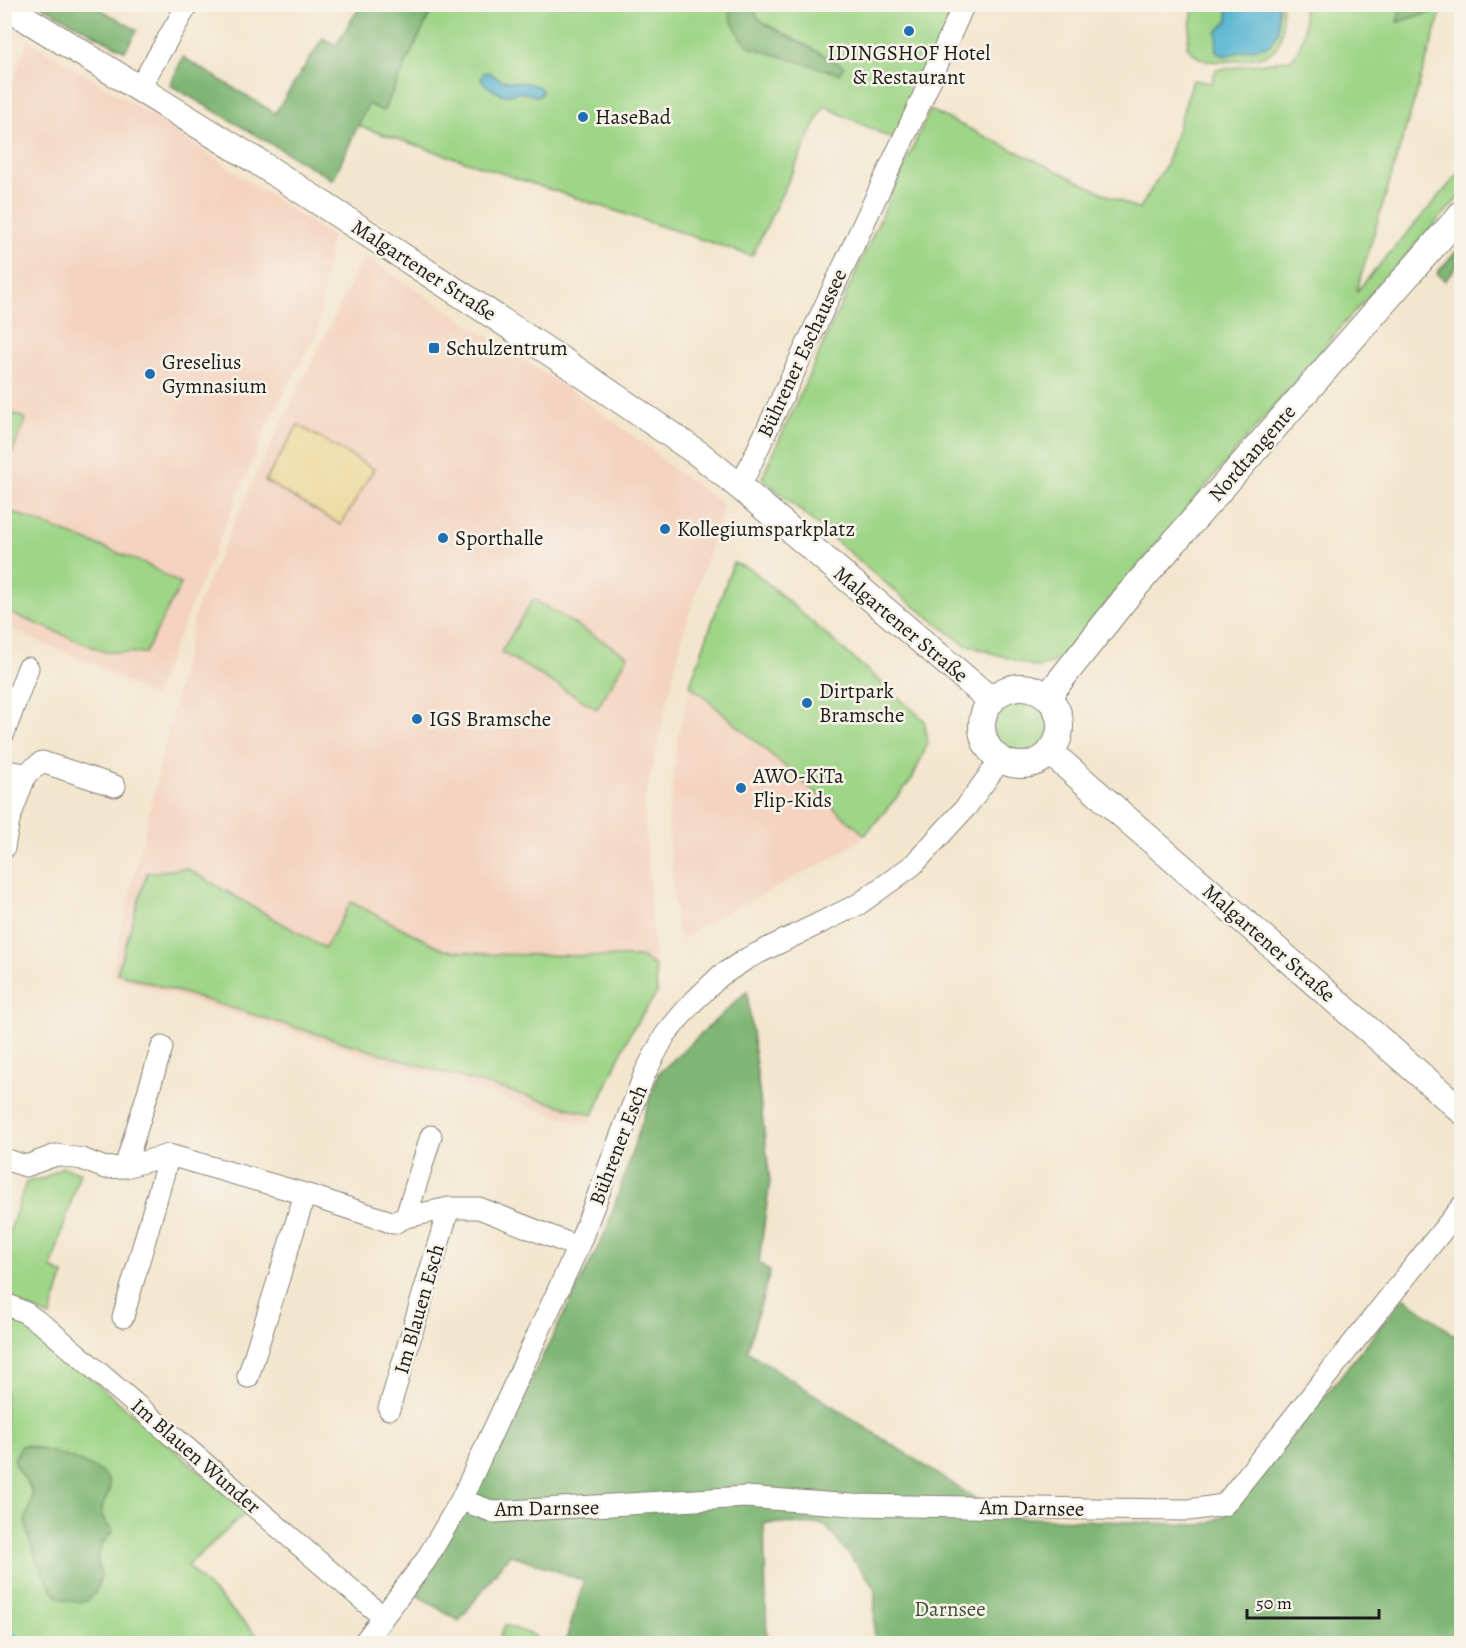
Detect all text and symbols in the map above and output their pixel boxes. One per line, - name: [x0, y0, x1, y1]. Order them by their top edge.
- marker: IDINGSHOF Hotel & Restaurant: [902, 24, 916, 38]
- place label: IDINGSHOF Hotel & Restaurant: [828, 39, 990, 91]
- place label: HaseBad: [595, 103, 672, 131]
- marker: HaseBad: [576, 110, 590, 124]
- street label: Malgartener Straße: [346, 213, 502, 327]
- street label: Bührener Eschaussee: [751, 264, 853, 442]
- place label: Schulzentrum: [446, 334, 568, 362]
- marker: Schulzentrum: [427, 341, 441, 355]
- place label: Greselius Gymnasium: [162, 348, 267, 400]
- marker: Greselius Gymnasium: [143, 367, 157, 381]
- street label: Nordtangente: [1202, 398, 1302, 508]
- place label: Kollegiumsparkplatz: [677, 515, 855, 543]
- marker: Kollegiumsparkplatz: [658, 522, 672, 536]
- place label: Sporthalle: [455, 524, 543, 552]
- marker: Sporthalle: [436, 531, 450, 545]
- street label: Malgartener Straße: [828, 559, 974, 689]
- place label: Dirtpark Bramsche: [819, 677, 904, 729]
- marker: Dirtpark Bramsche: [800, 696, 814, 710]
- place label: IGS Bramsche: [429, 705, 551, 733]
- marker: IGS Bramsche: [410, 712, 424, 726]
- place label: AWO-KiTa Flip-Kids: [752, 762, 844, 814]
- marker: AWO-KiTa Flip-Kids: [734, 781, 748, 795]
- street label: Malgartener Straße: [1197, 877, 1341, 1009]
- street label: Bührener Esch: [582, 1081, 654, 1209]
- street label: Im Blauen Esch: [387, 1241, 451, 1377]
- street label: Im Blauen Wunder: [125, 1392, 267, 1520]
- street label: Am Darnsee: [493, 1493, 600, 1523]
- street label: Am Darnsee: [978, 1493, 1085, 1523]
- scale bar: [1247, 1582, 1379, 1620]
- text: 50 m: [1256, 1591, 1292, 1615]
- park label: Darnsee: [914, 1595, 986, 1623]

